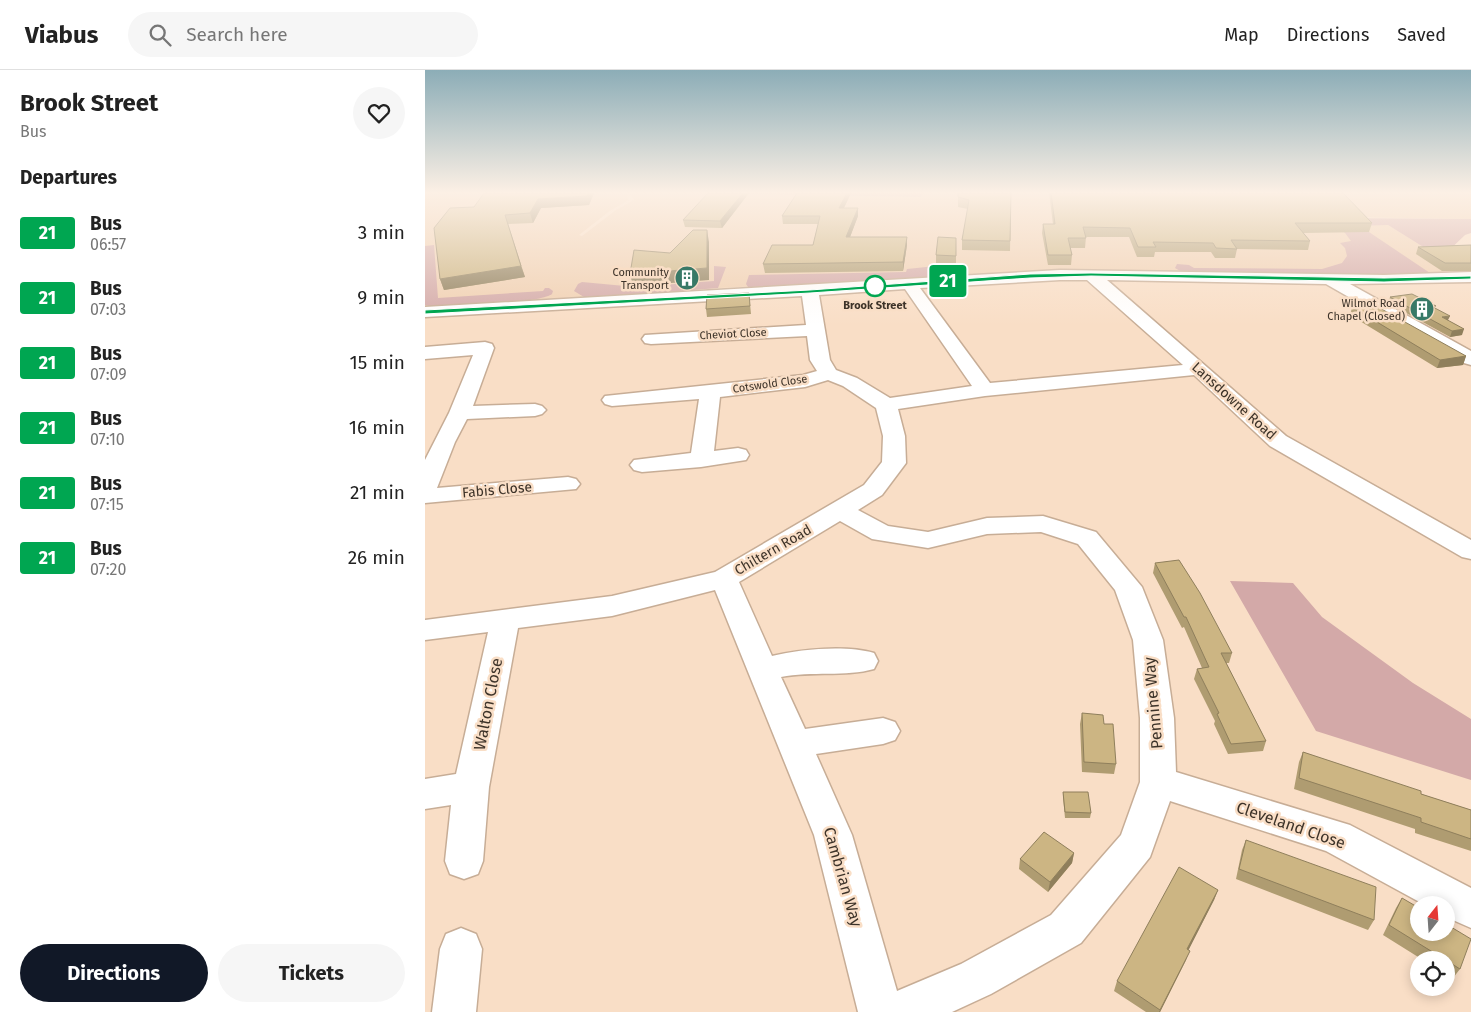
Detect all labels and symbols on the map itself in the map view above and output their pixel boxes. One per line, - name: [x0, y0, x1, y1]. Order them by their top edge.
- building icon: Community Transport: [674, 265, 700, 291]
- line badge: 21: [925, 265, 971, 297]
- place label: Community Transport: [613, 266, 670, 292]
- marker: Brook Street: [864, 275, 886, 297]
- building icon: Wilmot Road Chapel (Closed): [1409, 296, 1435, 322]
- place label: Wilmot Road Chapel (Closed): [1327, 297, 1405, 323]
- place label: Brook Street: [843, 299, 907, 312]
- street label: Cheviot Close: [699, 326, 767, 342]
- street label: Lansdowne Road: [1188, 359, 1280, 443]
- street label: Cotswold Close: [732, 372, 808, 396]
- street label: Fabis Close: [461, 478, 533, 502]
- street label: Chiltern Road: [731, 521, 815, 579]
- street label: Walton Close: [470, 656, 506, 752]
- street label: Pennine Way: [1140, 656, 1166, 750]
- street label: Cleveland Close: [1234, 797, 1348, 853]
- street label: Cambrian Way: [820, 825, 866, 929]
- north arrow: [1410, 896, 1455, 941]

